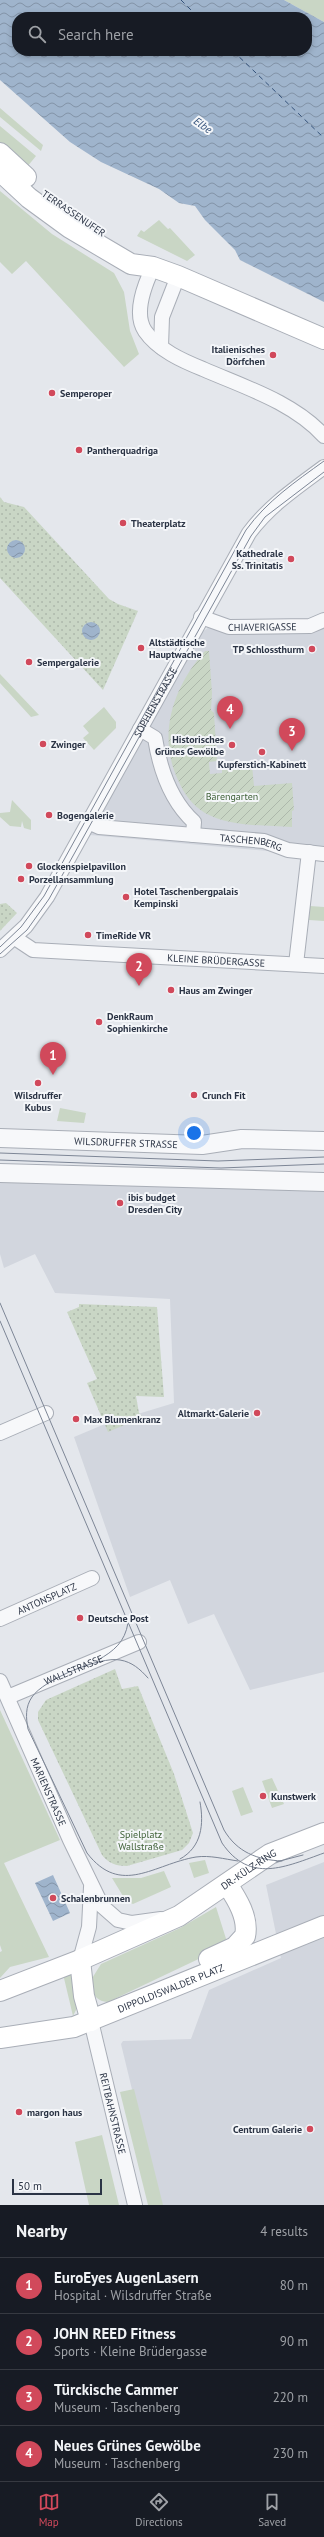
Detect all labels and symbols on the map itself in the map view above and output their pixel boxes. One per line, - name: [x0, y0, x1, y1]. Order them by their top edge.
- water label: Elbe: [191, 114, 215, 136]
- street label: TERRASSENUFER: [39, 187, 108, 240]
- place label: Italienisches Dörfchen: [212, 343, 265, 368]
- marker: Italienisches Dörfchen: [268, 350, 278, 360]
- place label: Semperoper: [60, 387, 112, 400]
- marker: Semperoper: [47, 388, 57, 398]
- place label: Pantherquadriga: [87, 444, 158, 457]
- marker: Pantherquadriga: [74, 445, 84, 455]
- place label: Theaterplatz: [131, 517, 186, 530]
- marker: Theaterplatz: [118, 518, 128, 528]
- place label: Kathedrale Ss. Trinitatis: [232, 547, 283, 572]
- marker: Kathedrale Ss. Trinitatis: [286, 554, 296, 564]
- street label: CHIAVERIGASSE: [228, 620, 297, 634]
- place label: Altstädtische Hauptwache: [149, 636, 205, 661]
- marker: Altstädtische Hauptwache: [136, 643, 146, 653]
- place label: TP Schlossthurm: [233, 643, 304, 656]
- marker: TP Schlossthurm: [307, 644, 317, 654]
- place label: Sempergalerie: [37, 656, 99, 669]
- marker: Sempergalerie: [24, 657, 34, 667]
- street label: SOPHIENSTRASSE: [131, 665, 180, 740]
- pin: 4: [217, 696, 243, 729]
- pin: 3: [279, 718, 305, 751]
- place label: Historisches Grünes Gewölbe: [155, 733, 224, 758]
- place label: Zwinger: [51, 738, 86, 751]
- marker: Zwinger: [38, 739, 48, 749]
- marker: Historisches Grünes Gewölbe: [227, 740, 237, 750]
- marker: Kupferstich-Kabinett: [257, 747, 267, 757]
- place label: Kupferstich-Kabinett: [218, 758, 307, 771]
- park label: Bärengarten: [206, 790, 258, 803]
- place label: Bogengalerie: [57, 809, 114, 822]
- marker: Bogengalerie: [44, 810, 54, 820]
- street label: TASCHENBERG: [219, 831, 284, 854]
- place label: Glockenspielpavillon: [37, 860, 126, 873]
- marker: Glockenspielpavillon: [24, 861, 34, 871]
- place label: Porzellansammlung: [29, 873, 114, 886]
- marker: Porzellansammlung: [16, 874, 26, 884]
- place label: Hotel Taschenbergpalais Kempinski: [134, 885, 238, 910]
- marker: Hotel Taschenbergpalais Kempinski: [121, 892, 131, 902]
- place label: TimeRide VR: [96, 929, 151, 942]
- marker: TimeRide VR: [83, 930, 93, 940]
- street label: KLEINE BRÜDERGASSE: [167, 951, 265, 970]
- pin: 2: [126, 953, 152, 986]
- place label: Haus am Zwinger: [179, 984, 253, 997]
- marker: Haus am Zwinger: [166, 985, 176, 995]
- place label: DenkRaum Sophienkirche: [107, 1010, 168, 1035]
- marker: DenkRaum Sophienkirche: [94, 1017, 104, 1027]
- pin: 1: [40, 1042, 66, 1075]
- marker: Wilsdruffer Kubus: [33, 1078, 43, 1088]
- place label: Wilsdruffer Kubus: [14, 1089, 62, 1114]
- place label: Crunch Fit: [202, 1089, 246, 1102]
- marker: Crunch Fit: [189, 1090, 199, 1100]
- your location: [184, 1123, 204, 1143]
- street label: WILSDRUFFER STRASSE: [74, 1135, 178, 1151]
- place label: ibis budget Dresden City: [128, 1191, 182, 1216]
- marker: ibis budget Dresden City: [115, 1198, 125, 1208]
- place label: Altmarkt-Galerie: [178, 1407, 249, 1420]
- marker: Altmarkt-Galerie: [252, 1408, 262, 1418]
- place label: Max Blumenkranz: [84, 1413, 161, 1426]
- marker: Max Blumenkranz: [71, 1414, 81, 1424]
- street label: ANTONSPLATZ: [15, 1580, 79, 1618]
- place label: Deutsche Post: [88, 1612, 149, 1625]
- marker: Deutsche Post: [75, 1613, 85, 1623]
- street label: WALLSTRASSE: [42, 1652, 105, 1688]
- street label: MARIENSTRASSE: [28, 1756, 69, 1828]
- place label: Kunstwerk: [271, 1790, 316, 1803]
- marker: Kunstwerk: [258, 1791, 268, 1801]
- park label: Spielplatz Wallstraße: [118, 1828, 164, 1853]
- street label: DR.-KÜLZ-RING: [218, 1846, 278, 1893]
- place label: Schalenbrunnen: [61, 1892, 130, 1905]
- marker: Schalenbrunnen: [48, 1893, 58, 1903]
- street label: DIPPOLDISWALDER PLATZ: [116, 1961, 226, 2016]
- street label: REITBAHNSTRASSE: [97, 2071, 129, 2156]
- place label: margon haus: [27, 2106, 82, 2119]
- marker: margon haus: [14, 2107, 24, 2117]
- place label: Centrum Galerie: [233, 2123, 302, 2136]
- marker: Centrum Galerie: [305, 2124, 315, 2134]
- scale bar: [12, 2177, 102, 2196]

